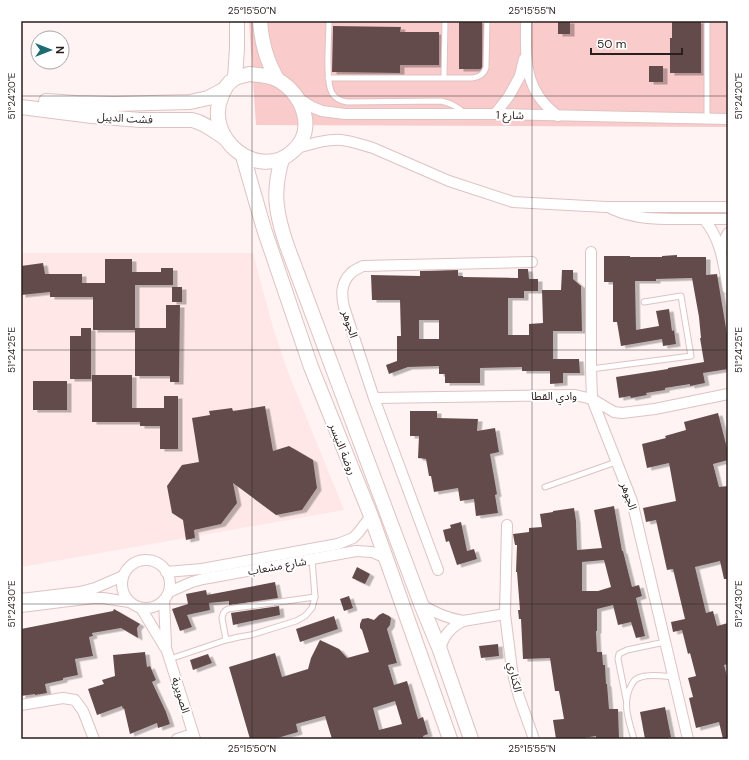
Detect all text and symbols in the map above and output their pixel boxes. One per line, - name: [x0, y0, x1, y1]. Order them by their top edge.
- text: 25°15'50"N: [228, 4, 276, 17]
- text: 25°15'55"N: [508, 4, 556, 17]
- north arrow: [30, 30, 70, 70]
- scale bar: [591, 30, 682, 56]
- text: 50 m: [597, 36, 626, 52]
- text: N: [53, 46, 67, 54]
- text: 51°24'20"E: [5, 72, 18, 119]
- text: 51°24'20"E: [732, 72, 745, 119]
- street label: شارع 1: [496, 108, 524, 123]
- street label: فشت الديبل: [97, 110, 153, 127]
- street label: الجوهر: [339, 307, 361, 340]
- text: 51°24'25"E: [5, 327, 18, 373]
- text: 51°24'25"E: [732, 327, 745, 373]
- street label: وادي القطا: [531, 389, 577, 406]
- street label: روضة النيسر: [326, 420, 360, 477]
- street label: الجوهر: [617, 479, 640, 512]
- street label: شارع مشعاب: [247, 554, 308, 579]
- text: 51°24'30"E: [5, 580, 18, 628]
- text: 51°24'30"E: [732, 580, 745, 628]
- street label: الكناري: [502, 661, 525, 694]
- street label: الصويرية: [169, 675, 193, 715]
- text: 25°15'50"N: [228, 742, 276, 755]
- text: 25°15'55"N: [508, 742, 556, 755]

